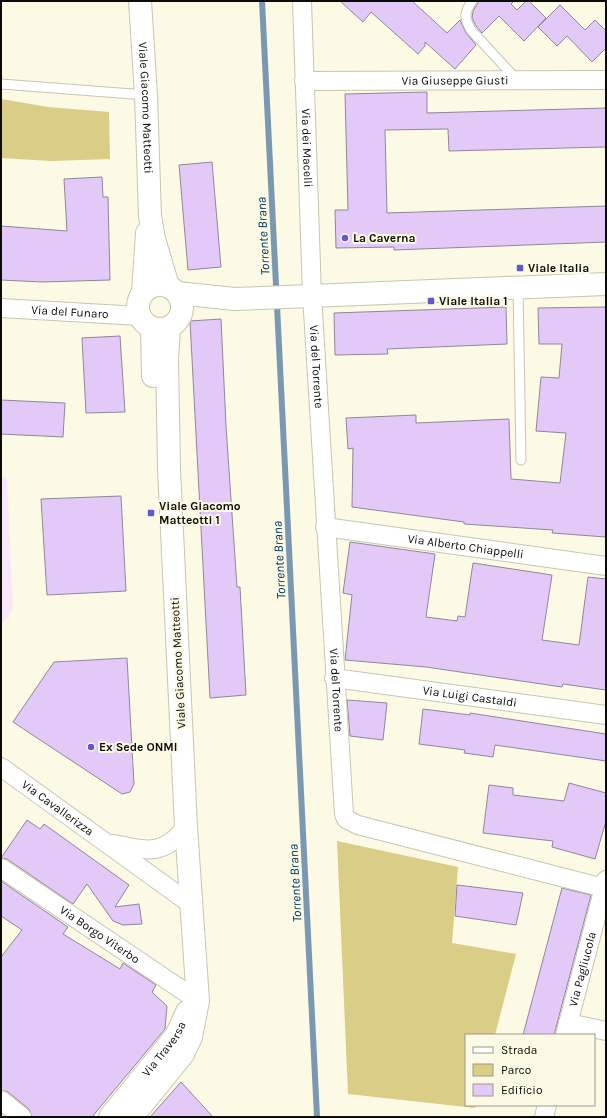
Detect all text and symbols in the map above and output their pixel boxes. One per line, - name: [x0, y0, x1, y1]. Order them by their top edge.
- street label: Viale Giacomo Matteotti: [136, 42, 156, 174]
- street label: Via Giuseppe Giusti: [401, 73, 508, 88]
- street label: Via dei Macelli: [299, 108, 315, 188]
- water label: Torrente Brana: [253, 196, 273, 276]
- place label: La Caverna: [353, 231, 415, 245]
- marker: La Caverna: [340, 233, 350, 243]
- place label: Viale Italia: [528, 261, 589, 275]
- marker: Viale Italia: [515, 263, 525, 273]
- place label: Viale Italia 1: [439, 294, 508, 308]
- marker: Viale Italia 1: [426, 296, 436, 306]
- street label: Via del Funaro: [31, 303, 109, 321]
- street label: Via del Torrente: [307, 324, 326, 409]
- place label: Viale Giacomo Matteotti 1: [159, 499, 241, 527]
- marker: Viale Giacomo Matteotti 1: [146, 508, 156, 518]
- water label: Torrente Brana: [269, 520, 289, 600]
- street label: Via Alberto Chiappelli: [407, 532, 525, 561]
- street label: Viale Giacomo Matteotti: [168, 597, 188, 729]
- street label: Via del Torrente: [327, 648, 346, 732]
- street label: Via Luigi Castaldi: [422, 683, 518, 710]
- place label: Ex Sede ONMI: [99, 740, 177, 754]
- marker: Ex Sede ONMI: [86, 742, 96, 752]
- street label: Via Cavallerizza: [19, 777, 96, 839]
- water label: Torrente Brana: [285, 843, 305, 923]
- street label: Via Borgo Viterbo: [57, 903, 142, 966]
- street label: Via Pagliucola: [566, 930, 599, 1008]
- street label: Via Traversa: [139, 1019, 189, 1079]
- legend: [465, 1034, 595, 1106]
- text: Strada: [501, 1043, 537, 1057]
- text: Parco: [501, 1063, 531, 1077]
- text: Edificio: [501, 1083, 542, 1097]

